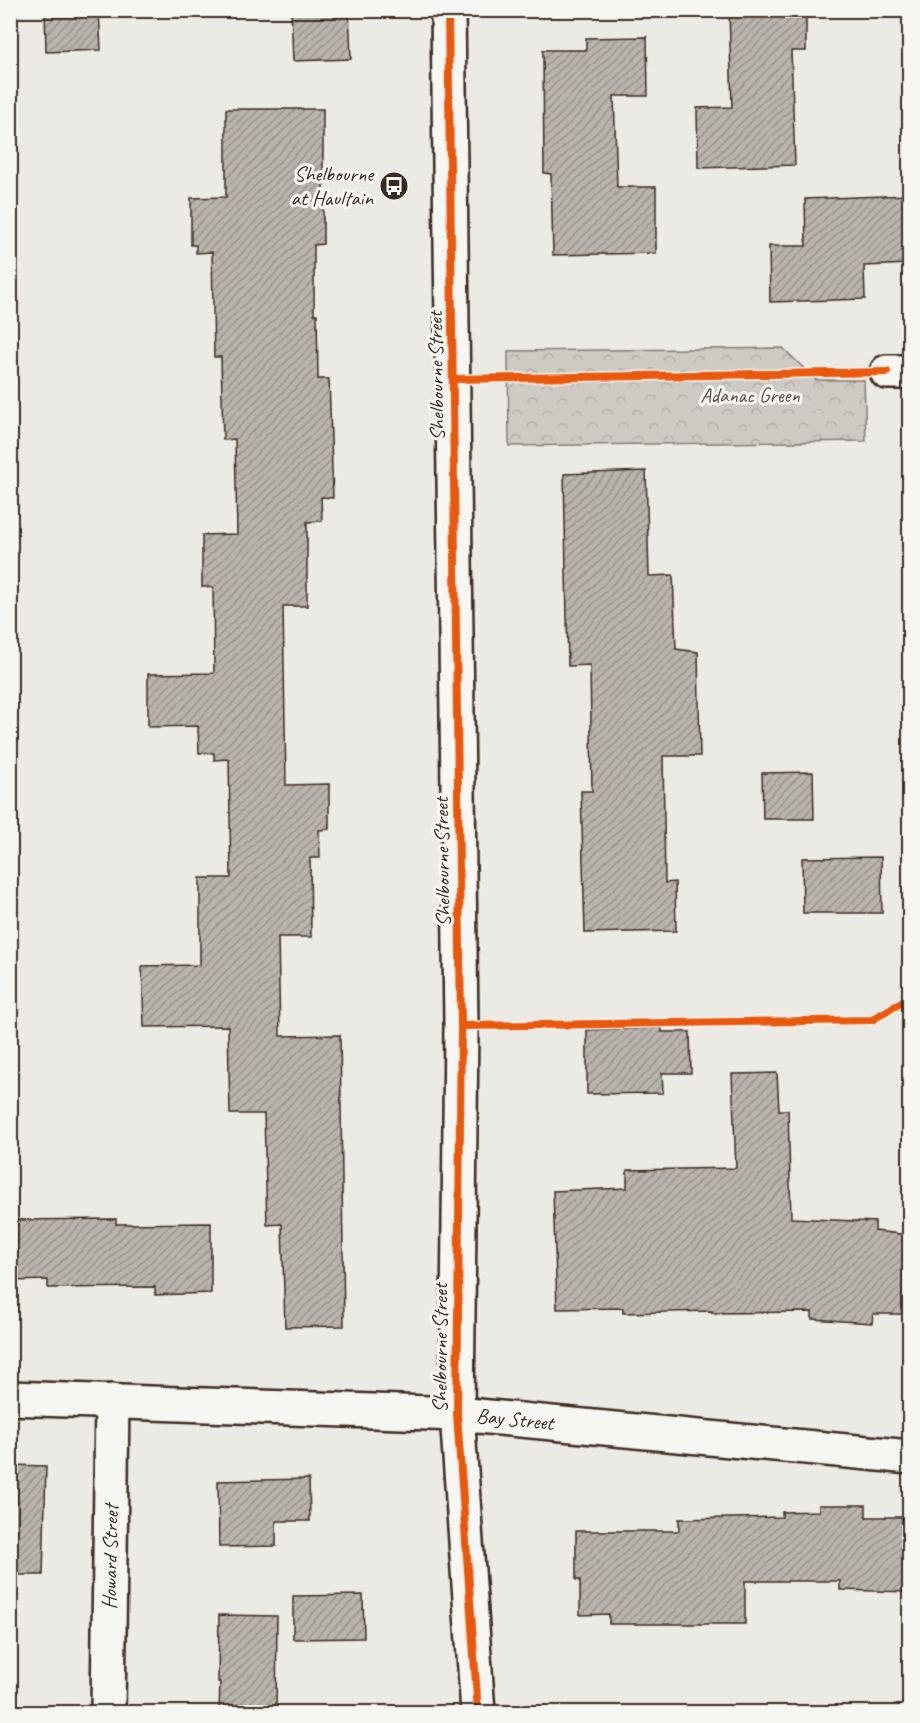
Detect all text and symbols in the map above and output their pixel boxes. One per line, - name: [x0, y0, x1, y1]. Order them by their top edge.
- place label: Shelbourne at Haultain: [291, 161, 375, 211]
- bus stop icon: Shelbourne at Haultain: [378, 170, 410, 202]
- street label: Shelbourne Street: [422, 309, 450, 441]
- park label: Adanac Green: [700, 382, 800, 408]
- street label: Shelbourne Street: [428, 795, 456, 927]
- street label: Shelbourne Street: [427, 1281, 453, 1413]
- street label: Bay Street: [475, 1402, 557, 1436]
- street label: Howard Street: [96, 1501, 124, 1610]

